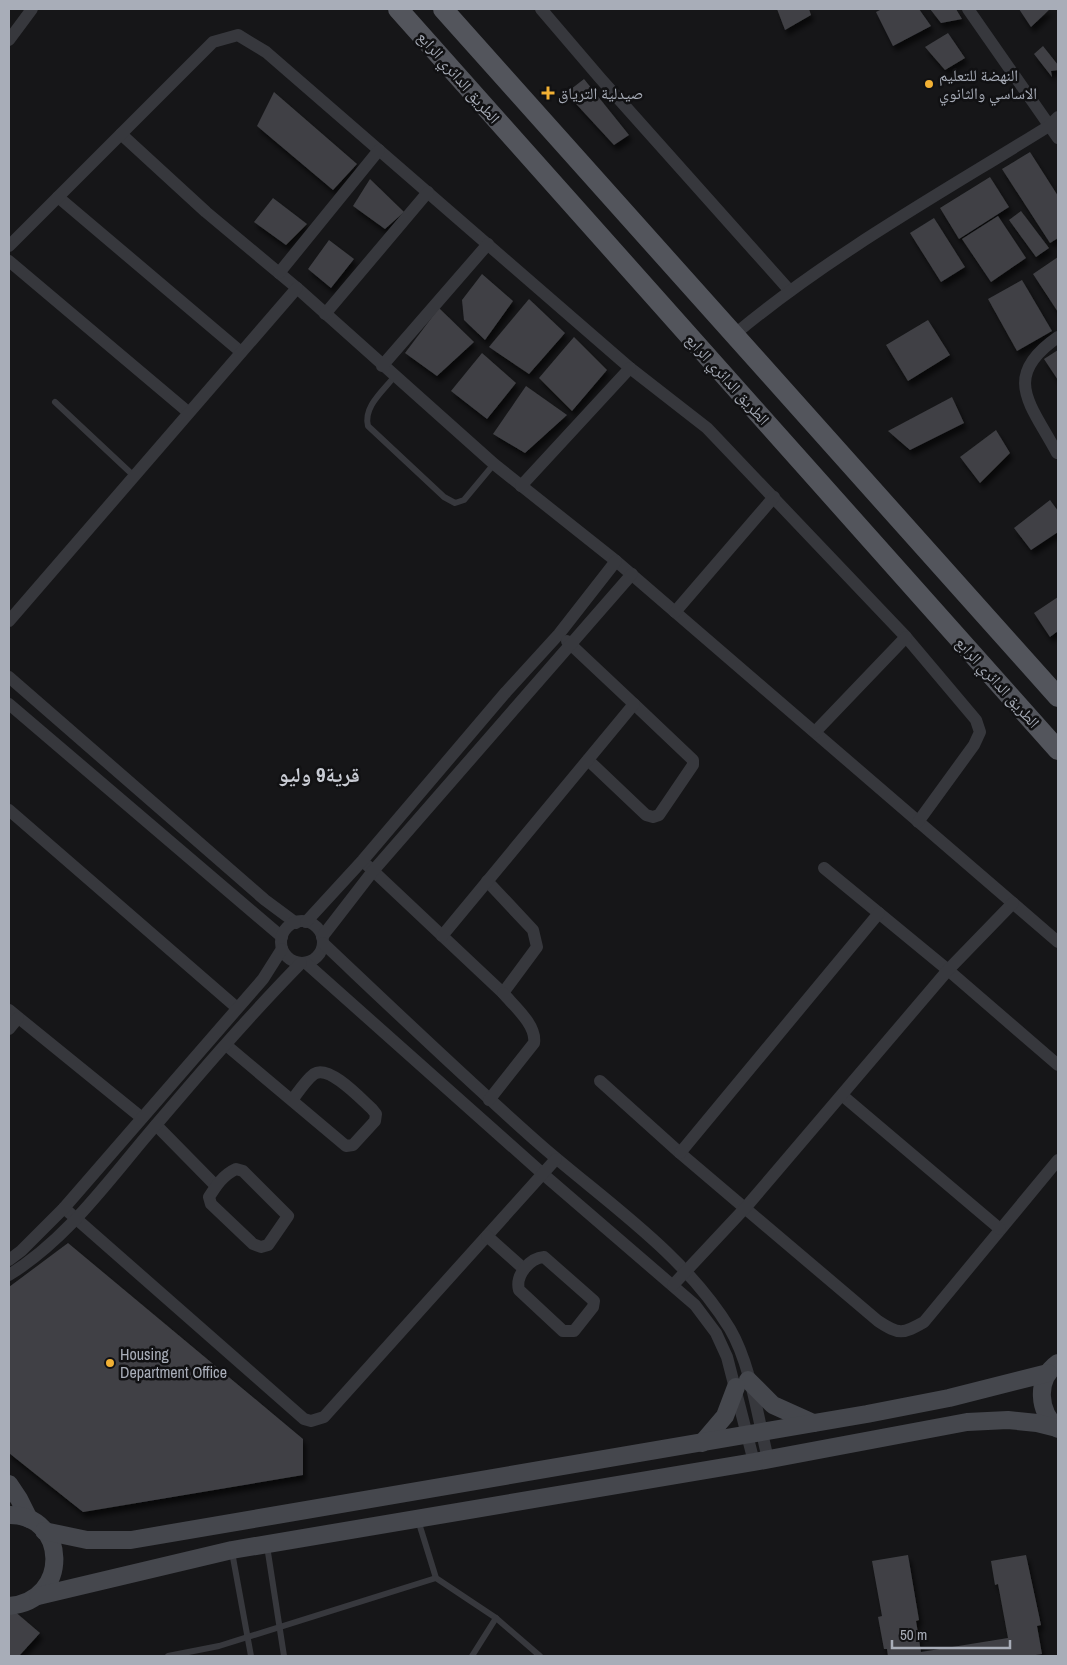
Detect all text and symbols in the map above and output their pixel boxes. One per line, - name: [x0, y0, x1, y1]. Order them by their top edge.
- street label: الطريق الدائري الرابع: [411, 26, 505, 129]
- place label: النهضة للتعليم الاساسي والثانوي: [939, 64, 1037, 106]
- marker: النهضة للتعليم الاساسي والثانوي: [923, 78, 935, 90]
- place label: صيدلية الترياق: [558, 82, 643, 104]
- marker: صيدلية الترياق: [542, 87, 554, 99]
- street label: الطريق الدائري الرابع: [680, 329, 775, 431]
- street label: الطريق الدائري الرابع: [950, 632, 1045, 734]
- district label: قرية9 وليو: [278, 760, 360, 789]
- place label: Housing Department Office: [120, 1343, 227, 1383]
- marker: Housing Department Office: [104, 1357, 116, 1369]
- scale bar: [892, 1618, 1010, 1650]
- text: 50 m: [900, 1624, 927, 1645]

